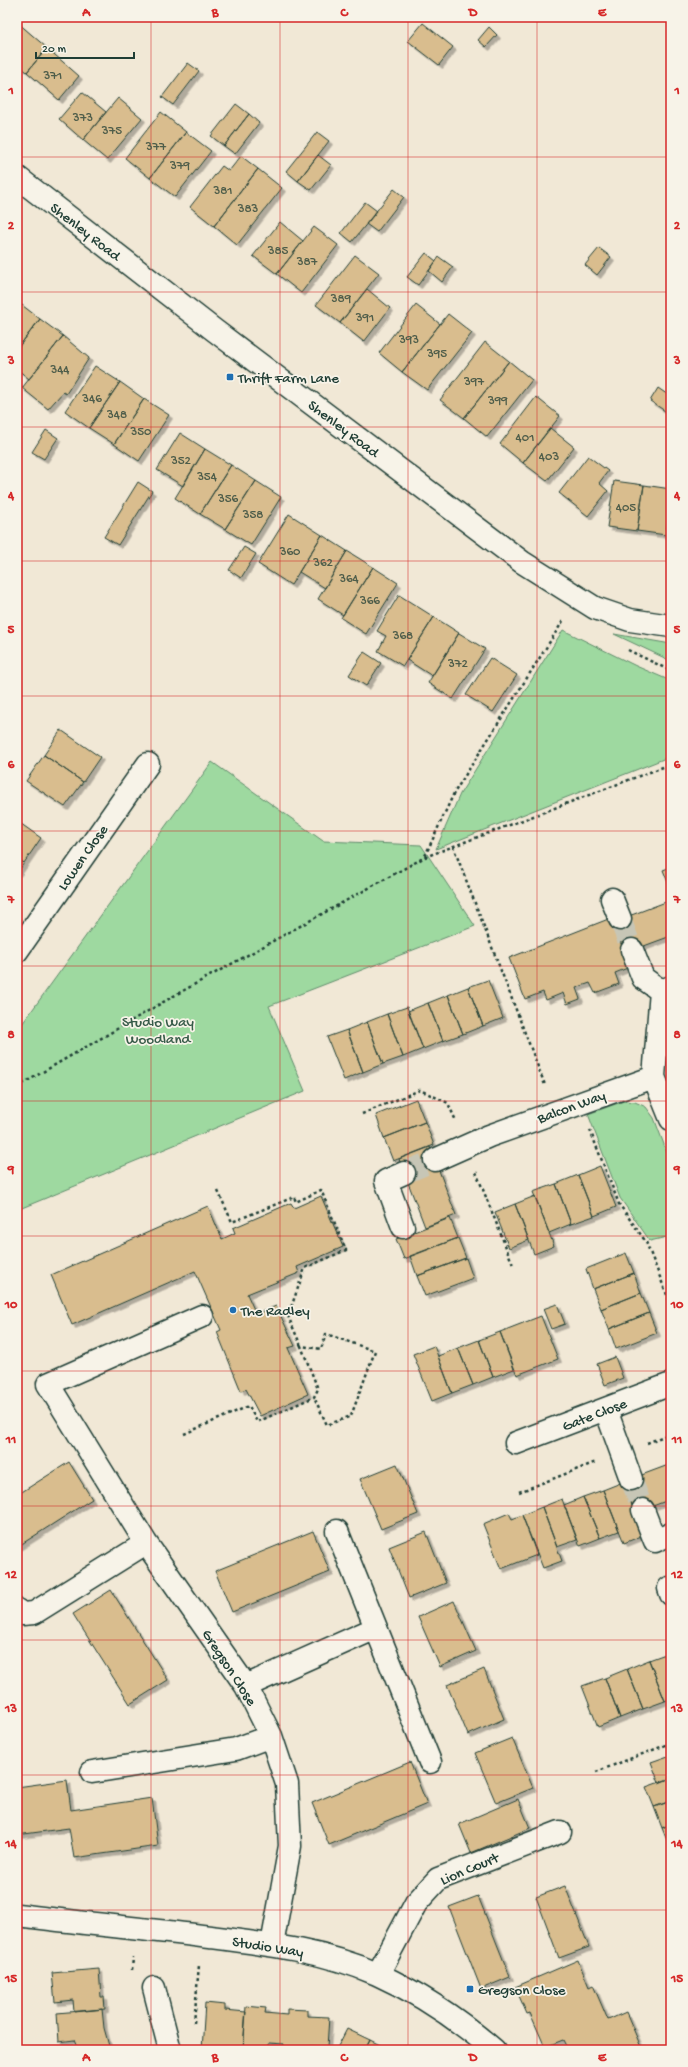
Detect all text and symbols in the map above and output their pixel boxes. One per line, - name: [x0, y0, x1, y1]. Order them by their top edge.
- text: A: [81, 6, 91, 21]
- text: B: [211, 6, 220, 21]
- text: C: [339, 6, 349, 21]
- text: D: [468, 6, 478, 21]
- text: E: [598, 6, 607, 21]
- scale bar: [36, 34, 134, 60]
- text: 20 m: [42, 43, 67, 57]
- house number: 371: [43, 69, 62, 84]
- text: 1: [7, 84, 14, 99]
- text: 1: [673, 84, 680, 99]
- house number: 373: [72, 111, 93, 126]
- house number: 375: [101, 124, 122, 139]
- house number: 377: [145, 140, 167, 155]
- house number: 379: [169, 159, 190, 174]
- house number: 381: [212, 184, 233, 199]
- street label: Shenley Road: [46, 199, 125, 266]
- house number: 383: [237, 202, 259, 217]
- text: 2: [8, 219, 15, 234]
- text: 2: [674, 219, 681, 234]
- house number: 385: [267, 244, 289, 259]
- house number: 387: [296, 255, 319, 270]
- house number: 389: [330, 292, 352, 307]
- house number: 391: [355, 311, 374, 326]
- house number: 393: [398, 333, 419, 348]
- house number: 395: [426, 347, 447, 362]
- text: 3: [7, 354, 15, 369]
- text: 3: [673, 354, 681, 369]
- house number: 344: [49, 363, 70, 378]
- place label: Thrift Farm Lane: [237, 370, 339, 388]
- marker: Thrift Farm Lane: [225, 372, 235, 382]
- house number: 397: [463, 375, 485, 390]
- house number: 346: [81, 392, 102, 407]
- house number: 399: [487, 394, 508, 409]
- street label: Shenley Road: [304, 397, 383, 463]
- house number: 348: [106, 408, 127, 423]
- house number: 350: [130, 425, 152, 440]
- house number: 401: [516, 431, 534, 446]
- house number: 403: [539, 450, 559, 465]
- house number: 352: [170, 454, 192, 469]
- house number: 354: [196, 470, 217, 485]
- text: 4: [7, 489, 15, 504]
- text: 4: [673, 489, 681, 504]
- house number: 356: [217, 492, 238, 507]
- house number: 405: [616, 501, 636, 516]
- house number: 358: [242, 508, 263, 523]
- house number: 360: [279, 545, 301, 560]
- house number: 362: [312, 556, 333, 571]
- house number: 364: [338, 572, 359, 587]
- house number: 366: [359, 594, 380, 609]
- text: 5: [8, 623, 15, 638]
- text: 5: [674, 623, 681, 638]
- house number: 368: [392, 629, 413, 644]
- house number: 372: [447, 657, 469, 672]
- text: 6: [8, 758, 15, 773]
- text: 6: [674, 758, 681, 773]
- street label: Lowen Close: [55, 822, 113, 894]
- text: 7: [7, 893, 16, 908]
- text: 7: [673, 893, 682, 908]
- park label: Studio Way Woodland: [122, 1014, 195, 1049]
- text: 8: [7, 1028, 15, 1043]
- text: 8: [673, 1028, 681, 1043]
- street label: Balcon Way: [534, 1087, 609, 1129]
- text: 9: [7, 1163, 15, 1178]
- text: 9: [673, 1163, 681, 1178]
- text: 10: [4, 1298, 18, 1313]
- text: 10: [670, 1298, 684, 1313]
- place label: The Radley: [240, 1303, 310, 1321]
- marker: The Radley: [228, 1305, 238, 1315]
- street label: Gate Close: [560, 1395, 630, 1436]
- text: 11: [5, 1433, 16, 1448]
- text: 11: [671, 1433, 682, 1448]
- text: 12: [4, 1568, 17, 1583]
- text: 12: [670, 1568, 683, 1583]
- street label: Gregson Close: [197, 1626, 260, 1710]
- text: 13: [4, 1702, 17, 1717]
- text: 13: [670, 1702, 683, 1717]
- text: 14: [4, 1837, 18, 1852]
- text: 14: [670, 1837, 684, 1852]
- street label: Lion Court: [438, 1849, 503, 1890]
- street label: Studio Way: [231, 1933, 305, 1963]
- text: 15: [4, 1972, 17, 1987]
- text: 15: [670, 1972, 683, 1987]
- place label: Gregson Close: [478, 1982, 566, 2000]
- marker: Gregson Close: [465, 1984, 475, 1994]
- text: A: [81, 2051, 91, 2066]
- text: B: [211, 2051, 220, 2066]
- text: C: [339, 2051, 349, 2066]
- text: D: [468, 2051, 478, 2066]
- text: E: [598, 2051, 607, 2066]

